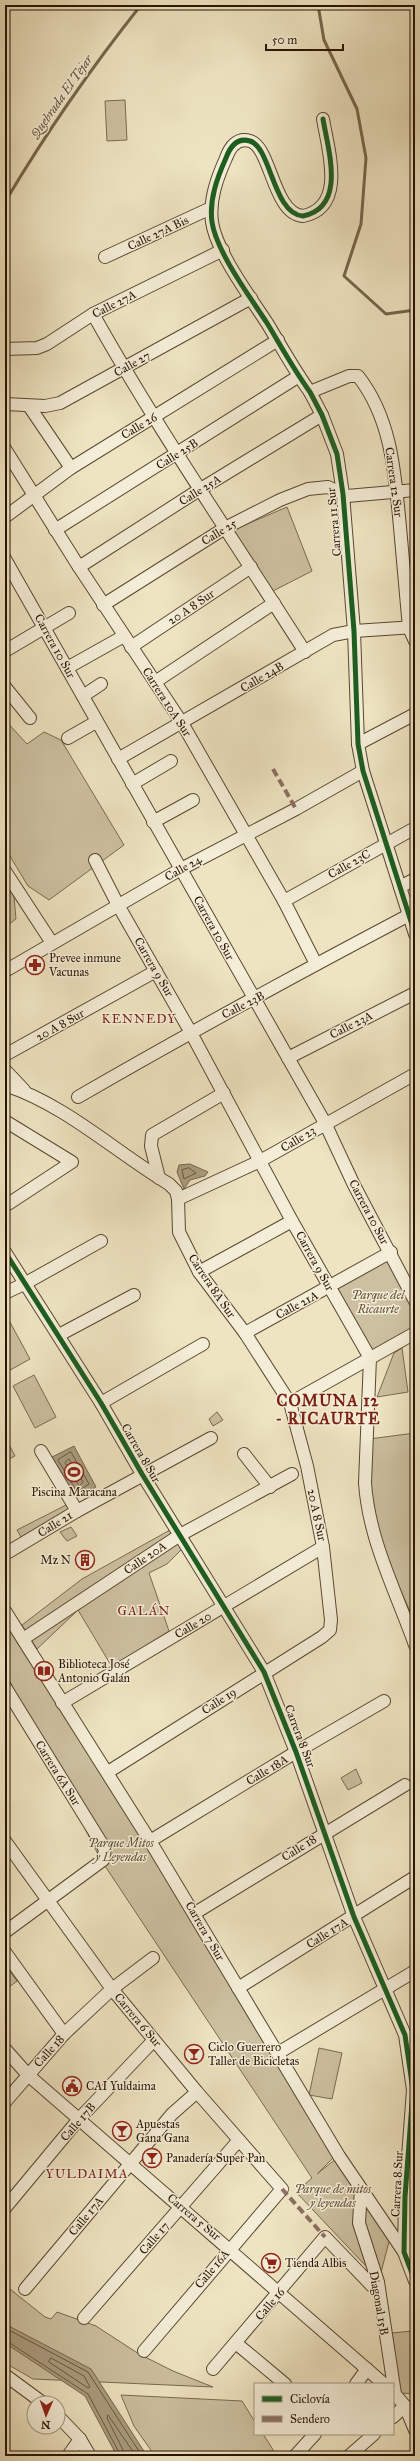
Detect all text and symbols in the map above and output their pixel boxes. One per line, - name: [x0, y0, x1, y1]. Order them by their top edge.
- scale bar: [266, 26, 343, 52]
- text: 50 m: [272, 33, 297, 47]
- water label: Quebrada El Tejar: [27, 51, 97, 142]
- street label: Calle 27A Bis: [125, 213, 191, 253]
- street label: Calle 27A: [90, 287, 138, 321]
- street label: Calle 27: [111, 348, 153, 380]
- street label: Calle 26: [119, 409, 160, 442]
- street label: Calle 25B: [154, 436, 201, 472]
- street label: Carrera 12 Sur: [382, 446, 406, 518]
- street label: Calle 25A: [176, 472, 224, 508]
- street label: Carrera 11 Sur: [324, 486, 344, 557]
- street label: Calle 25: [199, 516, 240, 548]
- street label: 20 A 8 Sur: [165, 586, 217, 628]
- street label: Carrera 10 Sur: [32, 611, 79, 681]
- street label: Calle 24B: [238, 659, 286, 695]
- street label: Carrera 10A Sur: [139, 665, 195, 740]
- street label: Calle 23C: [325, 847, 373, 881]
- street label: Calle 24: [162, 852, 204, 884]
- street label: Carrera 10 Sur: [191, 893, 238, 963]
- street label: Carrera 9 Sur: [131, 935, 177, 1000]
- place label: Prevee inmune Vacunas: [48, 951, 121, 979]
- pharmacy icon: Prevee inmune Vacunas: [24, 954, 46, 976]
- street label: Calle 23B: [219, 988, 267, 1022]
- street label: 20 A 8 Sur: [33, 1006, 87, 1044]
- street label: Calle 23A: [327, 1008, 375, 1042]
- district label: KENNEDY: [101, 1011, 177, 1027]
- street label: Calle 23: [278, 1123, 318, 1155]
- street label: Carrera 10 Sur: [346, 1177, 392, 1247]
- street label: Carrera 9 Sur: [293, 1229, 337, 1294]
- street label: Carrera 8A Sur: [185, 1251, 239, 1321]
- street label: Calle 21A: [273, 1288, 321, 1322]
- park label: Parque del Ricaurte: [352, 1288, 406, 1316]
- district label: COMUNA 12 - RICAURTE: [275, 1391, 381, 1428]
- street label: Carrera 8 Sur: [118, 1421, 164, 1486]
- sports icon: Piscina Maracana: [63, 1461, 85, 1483]
- place label: Piscina Maracana: [31, 1485, 118, 1499]
- street label: 20 A 8 Sur: [305, 1488, 329, 1543]
- street label: Calle 21: [35, 1508, 75, 1540]
- street label: Calle 20A: [121, 1539, 169, 1577]
- building icon: Mz N: [74, 1549, 96, 1571]
- place label: Mz N: [40, 1553, 71, 1567]
- district label: GALÁN: [117, 1603, 171, 1619]
- street label: Calle 20: [172, 1609, 214, 1641]
- place label: Biblioteca José Antonio Galán: [57, 1657, 131, 1685]
- library icon: Biblioteca José Antonio Galán: [33, 1660, 55, 1682]
- street label: Calle 19: [199, 1685, 239, 1717]
- street label: Carrera 8 Sur: [282, 1703, 319, 1770]
- street label: Carrera 6A Sur: [32, 1738, 84, 1808]
- street label: Calle 18A: [243, 1752, 291, 1788]
- street label: Calle 18: [279, 1832, 319, 1864]
- park label: Parque Mitos y Leyendas: [88, 1836, 154, 1864]
- street label: Carrera 7 Sur: [182, 1899, 228, 1964]
- street label: Calle 17A: [304, 1915, 350, 1951]
- street label: Carrera 6 Sur: [111, 1990, 165, 2050]
- street label: Calle 18: [31, 2032, 67, 2070]
- place label: Ciclo Guerrero Taller de Bicicletas: [208, 2040, 299, 2068]
- bar icon: Ciclo Guerrero Taller de Bicicletas: [183, 2043, 205, 2065]
- public building icon: CAI Yuldaima: [61, 2075, 83, 2097]
- place label: CAI Yuldaima: [86, 2079, 157, 2093]
- street label: Calle 17B: [58, 2100, 99, 2144]
- place label: Apuestas Gana Gana: [135, 2117, 190, 2145]
- bar icon: Apuestas Gana Gana: [111, 2120, 133, 2142]
- bar icon: Panadería Super Pan: [141, 2147, 163, 2169]
- street label: Carrera 8 Sur: [388, 2150, 406, 2217]
- place label: Panadería Super Pan: [166, 2151, 266, 2165]
- district label: YULDAIMA: [46, 2166, 128, 2182]
- park label: Parque de mitos y leyendas: [295, 2182, 372, 2210]
- street label: Carrera 5 Sur: [164, 2191, 224, 2244]
- street label: Calle 17A: [66, 2194, 106, 2238]
- street label: Calle 17: [136, 2219, 172, 2257]
- street label: Calle 16A: [192, 2247, 232, 2291]
- supermarket icon: Tienda Albis: [260, 2252, 282, 2274]
- place label: Tienda Albis: [285, 2256, 346, 2270]
- street label: Diagonal 15B: [365, 2270, 392, 2337]
- street label: Calle 16: [252, 2284, 288, 2323]
- legend: [254, 2383, 394, 2435]
- text: Ciclovía: [290, 2392, 331, 2406]
- north arrow: [26, 2395, 66, 2435]
- text: Sendero: [290, 2412, 330, 2426]
- text: N: [40, 2418, 51, 2431]

